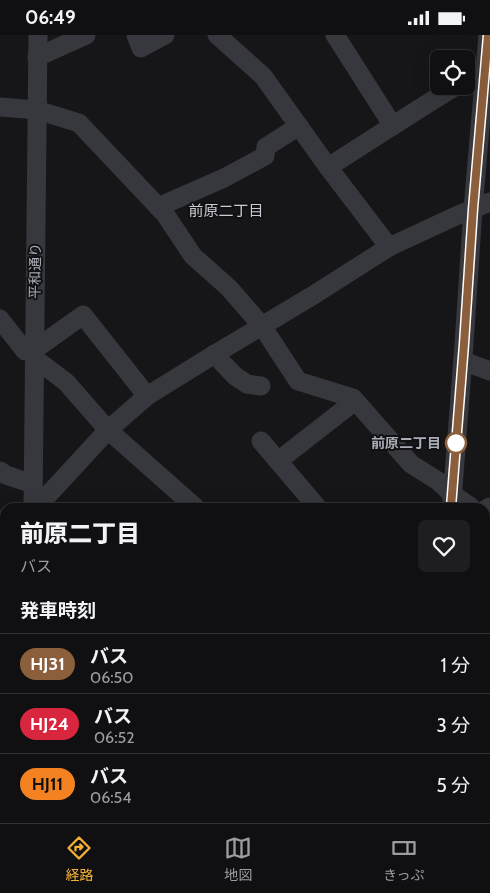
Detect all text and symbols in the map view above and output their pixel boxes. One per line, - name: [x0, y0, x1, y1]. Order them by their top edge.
- text: 06:49: [25, 6, 76, 29]
- map controls: [430, 50, 475, 95]
- button: locate: [430, 50, 475, 95]
- district label: 前原二丁目: [188, 202, 264, 220]
- street label: 平和通り: [26, 243, 44, 299]
- marker: 前原二丁目: [445, 432, 467, 454]
- place label: 前原二丁目: [371, 434, 441, 452]
- text: 前原二丁目: [20, 519, 140, 548]
- button: heart: [418, 520, 470, 572]
- text: バス: [20, 557, 52, 576]
- text: 発車時刻: [20, 599, 96, 622]
- text: バス: [90, 645, 128, 668]
- text: HJ31: [30, 653, 65, 675]
- text: 1 分: [441, 654, 470, 677]
- text: 06:50: [90, 668, 133, 687]
- text: バス: [94, 705, 132, 728]
- text: HJ24: [30, 713, 69, 735]
- text: 3 分: [436, 714, 470, 737]
- text: 06:52: [94, 728, 135, 747]
- text: バス: [90, 765, 128, 788]
- text: HJ11: [32, 773, 63, 795]
- text: 5 分: [436, 774, 470, 797]
- text: 06:54: [90, 788, 132, 807]
- tab: 経路: [65, 834, 93, 884]
- tab: 地図: [224, 834, 252, 884]
- tab: きっぷ: [383, 834, 425, 884]

